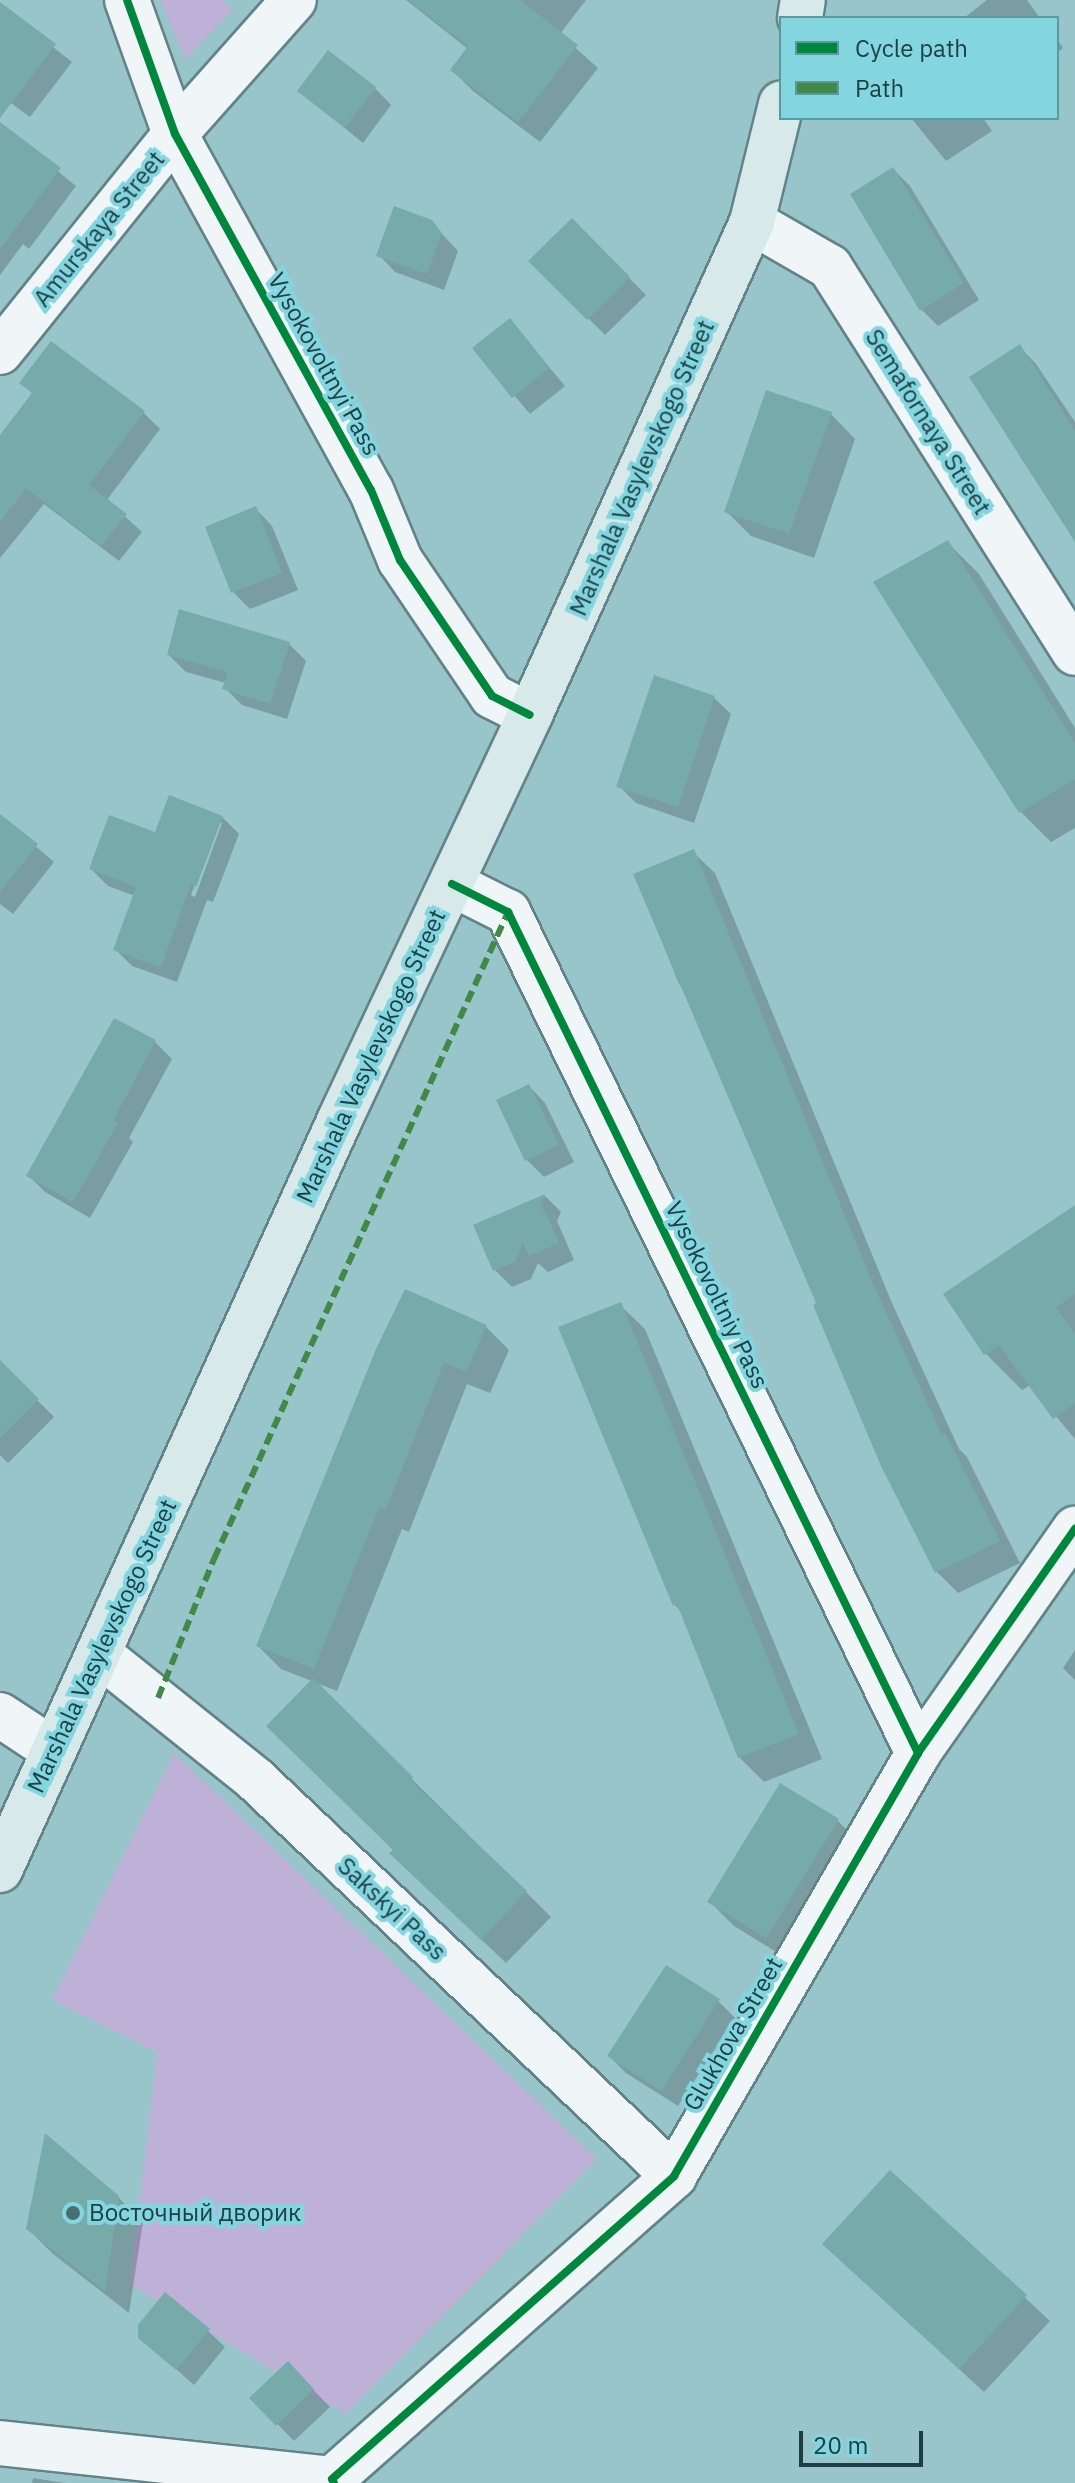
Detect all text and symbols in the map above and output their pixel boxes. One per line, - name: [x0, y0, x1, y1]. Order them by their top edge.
- legend: [779, 16, 1059, 120]
- text: Cycle path: [855, 32, 968, 64]
- text: Path: [855, 72, 904, 104]
- street label: Amurskaya Street: [28, 145, 170, 313]
- street label: Vysokovoltnyi Pass: [262, 268, 386, 460]
- street label: Marshala Vasylevskogo Street: [564, 316, 720, 620]
- street label: Semafornaya Street: [859, 324, 997, 520]
- street label: Marshala Vasylevskogo Street: [290, 905, 452, 1207]
- street label: Vysokovoltniy Pass: [659, 1197, 775, 1393]
- street label: Marshala Vasylevskogo Street: [21, 1495, 183, 1797]
- street label: Sakskyi Pass: [332, 1852, 452, 1966]
- street label: Glukhova Street: [677, 1952, 789, 2116]
- place label: Восточный дворик: [89, 2199, 301, 2227]
- marker: Восточный дворик: [64, 2204, 82, 2222]
- scale bar: [803, 2415, 927, 2465]
- text: 20 m: [813, 2429, 868, 2461]

